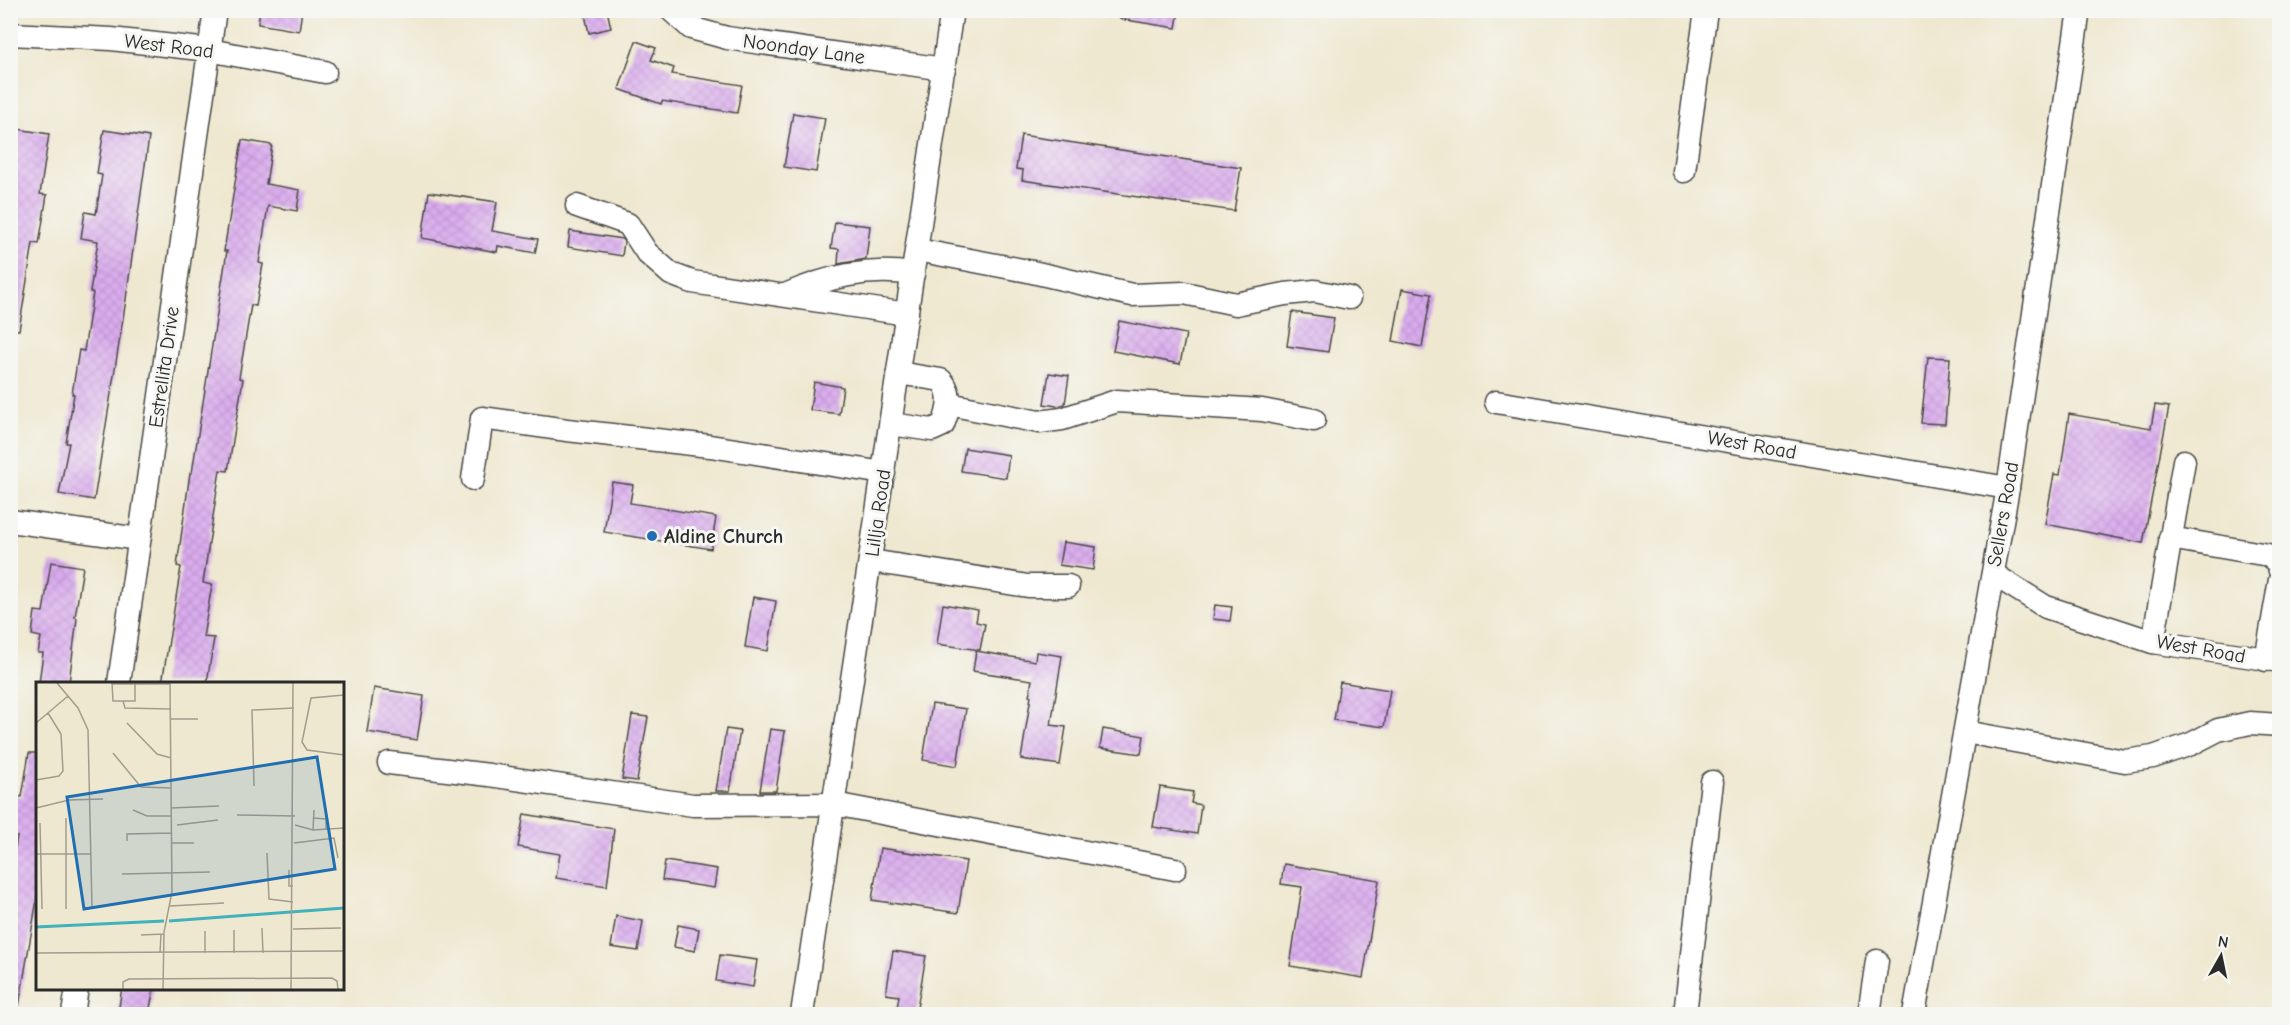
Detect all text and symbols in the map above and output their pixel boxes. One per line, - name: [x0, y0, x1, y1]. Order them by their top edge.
- street label: West Road: [123, 29, 215, 63]
- street label: Noonday Lane: [742, 29, 866, 69]
- street label: Estrellita Drive: [144, 305, 184, 429]
- street label: West Road: [1706, 426, 1798, 464]
- street label: Sellers Road: [1982, 460, 2024, 568]
- street label: Lillja Road: [860, 468, 896, 558]
- place label: Aldine Church: [664, 525, 783, 548]
- marker: Aldine Church: [645, 529, 659, 543]
- street label: West Road: [2155, 630, 2247, 668]
- inset map: [36, 682, 344, 989]
- north arrow: [2191, 926, 2251, 986]
- text: N: [2217, 932, 2230, 952]

